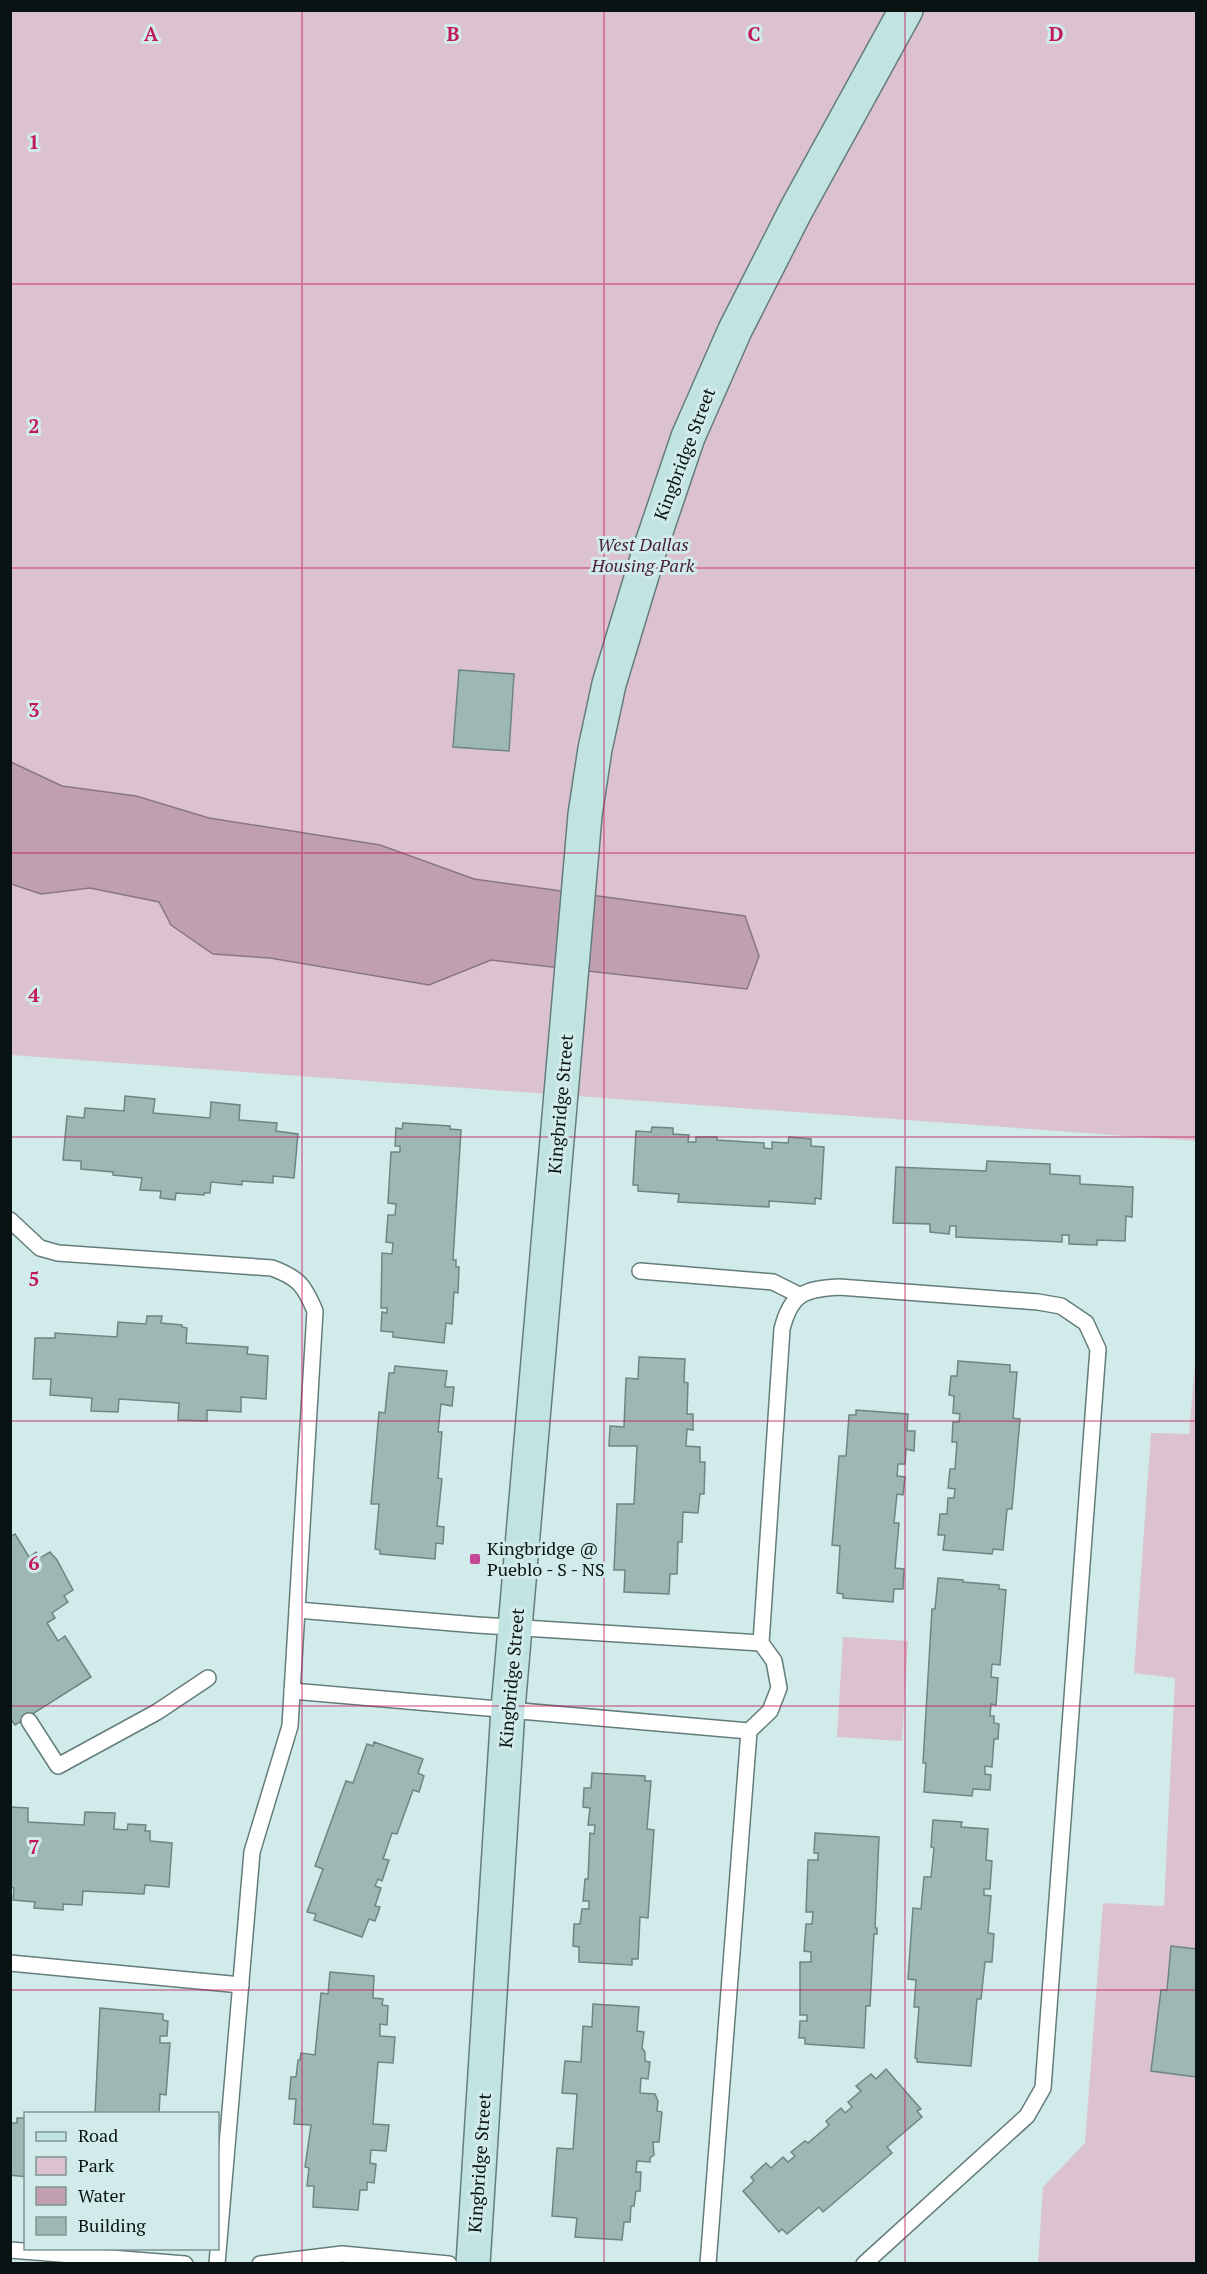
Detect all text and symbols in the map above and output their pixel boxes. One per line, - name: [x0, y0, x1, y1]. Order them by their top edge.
- text: A: [144, 20, 159, 47]
- text: B: [447, 20, 460, 47]
- text: C: [747, 20, 761, 47]
- text: D: [1049, 20, 1063, 47]
- text: 1: [28, 128, 40, 155]
- street label: Kingbridge Street: [648, 384, 721, 523]
- text: 2: [28, 412, 40, 439]
- park label: West Dallas Housing Park: [590, 532, 695, 577]
- text: 3: [28, 696, 40, 723]
- text: 4: [28, 981, 40, 1008]
- street label: Kingbridge Street: [542, 1033, 578, 1175]
- text: 5: [28, 1265, 40, 1292]
- place label: Kingbridge @ Pueblo - S - NS: [487, 1536, 605, 1581]
- text: 6: [28, 1549, 40, 1576]
- marker: Kingbridge @ Pueblo - S - NS: [468, 1552, 482, 1566]
- street label: Kingbridge Street: [493, 1607, 529, 1749]
- text: 7: [28, 1833, 40, 1860]
- street label: Kingbridge Street: [462, 2092, 496, 2234]
- legend: [24, 2112, 219, 2250]
- text: Road: [78, 2123, 118, 2147]
- text: Park: [78, 2153, 115, 2177]
- text: Water: [78, 2183, 125, 2207]
- text: Building: [78, 2213, 146, 2237]

